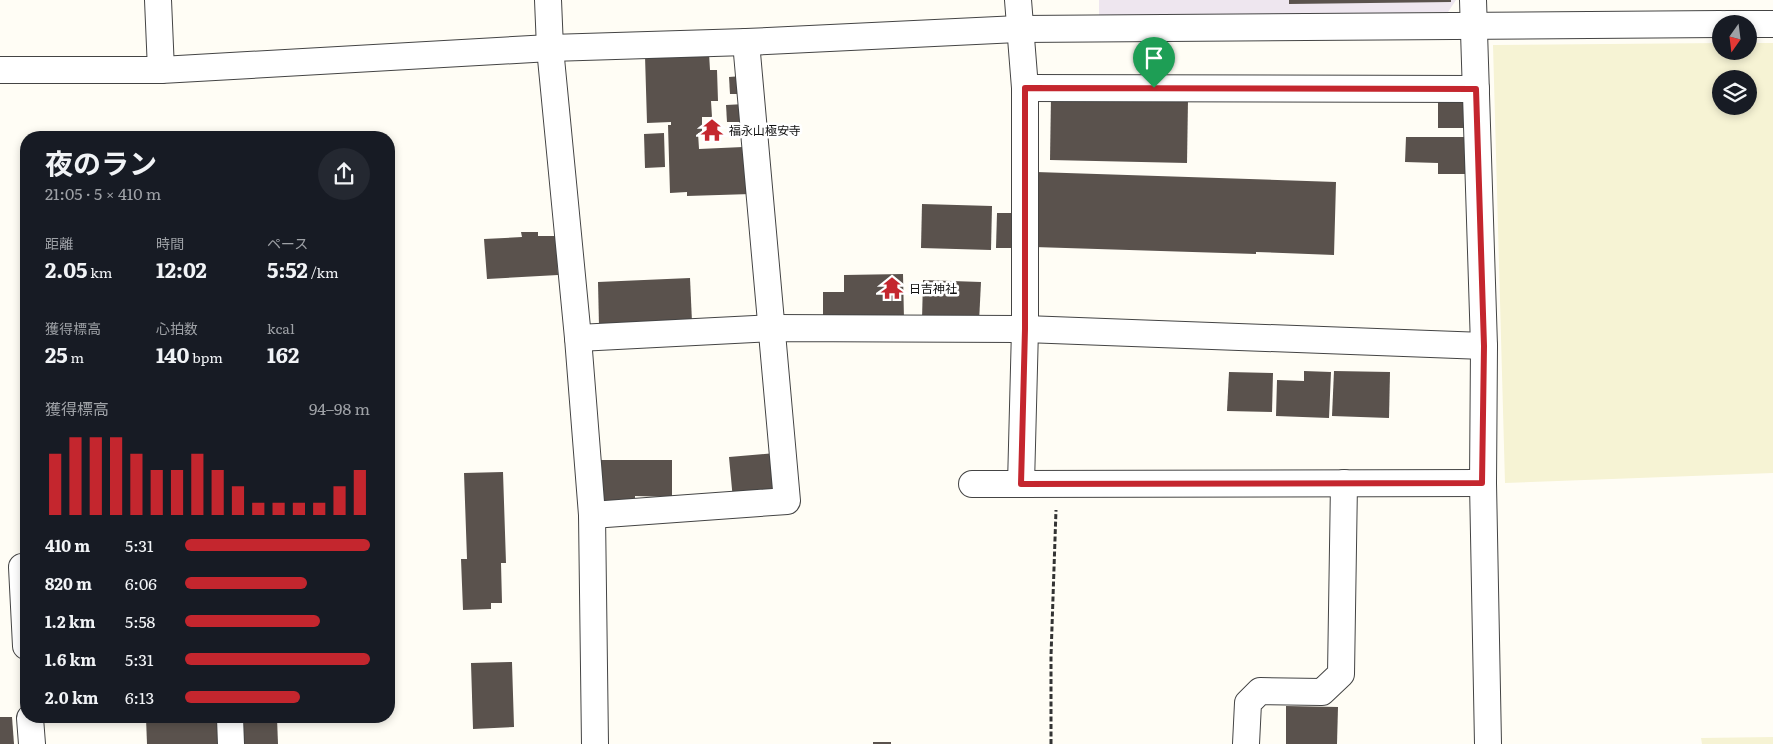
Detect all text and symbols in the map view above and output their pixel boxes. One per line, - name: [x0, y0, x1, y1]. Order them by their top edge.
- north arrow: [1712, 15, 1758, 60]
- map controls: [1712, 15, 1757, 115]
- pin: [1133, 37, 1175, 88]
- icon: arrive: [1140, 44, 1168, 72]
- button: layers: [1712, 70, 1757, 115]
- temple icon: 福永山極安寺: [699, 117, 725, 143]
- place label: 福永山極安寺: [729, 121, 801, 139]
- text: 夜のラン: [45, 141, 157, 183]
- button: share: [318, 148, 370, 200]
- text: 21:05 · 5 × 410 m: [45, 181, 161, 205]
- text: 距離: [45, 233, 73, 253]
- text: 時間: [156, 233, 184, 253]
- text: ペース: [267, 233, 308, 253]
- text: 2.05: [45, 253, 87, 284]
- text: 12:02: [156, 253, 207, 284]
- text: 5:52: [267, 253, 308, 284]
- text: km: [87, 262, 112, 282]
- text: /km: [308, 262, 339, 282]
- temple icon: 日吉神社: [879, 275, 905, 301]
- place label: 日吉神社: [909, 279, 957, 297]
- text: 獲得標高: [45, 318, 101, 338]
- text: 心拍数: [156, 318, 198, 338]
- text: kcal: [267, 318, 295, 338]
- text: 25: [45, 338, 68, 369]
- text: 140: [156, 338, 190, 369]
- text: 162: [267, 338, 299, 369]
- text: m: [68, 347, 84, 367]
- text: bpm: [190, 347, 223, 367]
- text: 獲得標高: [45, 396, 109, 420]
- text: 94–98 m: [309, 396, 370, 420]
- text: 410 m: [45, 533, 90, 557]
- text: 5:31: [125, 533, 153, 557]
- text: 820 m: [45, 571, 92, 595]
- text: 6:06: [125, 571, 157, 595]
- text: 1.2 km: [45, 609, 95, 633]
- text: 5:58: [125, 609, 155, 633]
- text: 1.6 km: [45, 647, 96, 671]
- text: 5:31: [125, 647, 153, 671]
- text: 2.0 km: [45, 685, 99, 709]
- text: 6:13: [125, 685, 154, 709]

